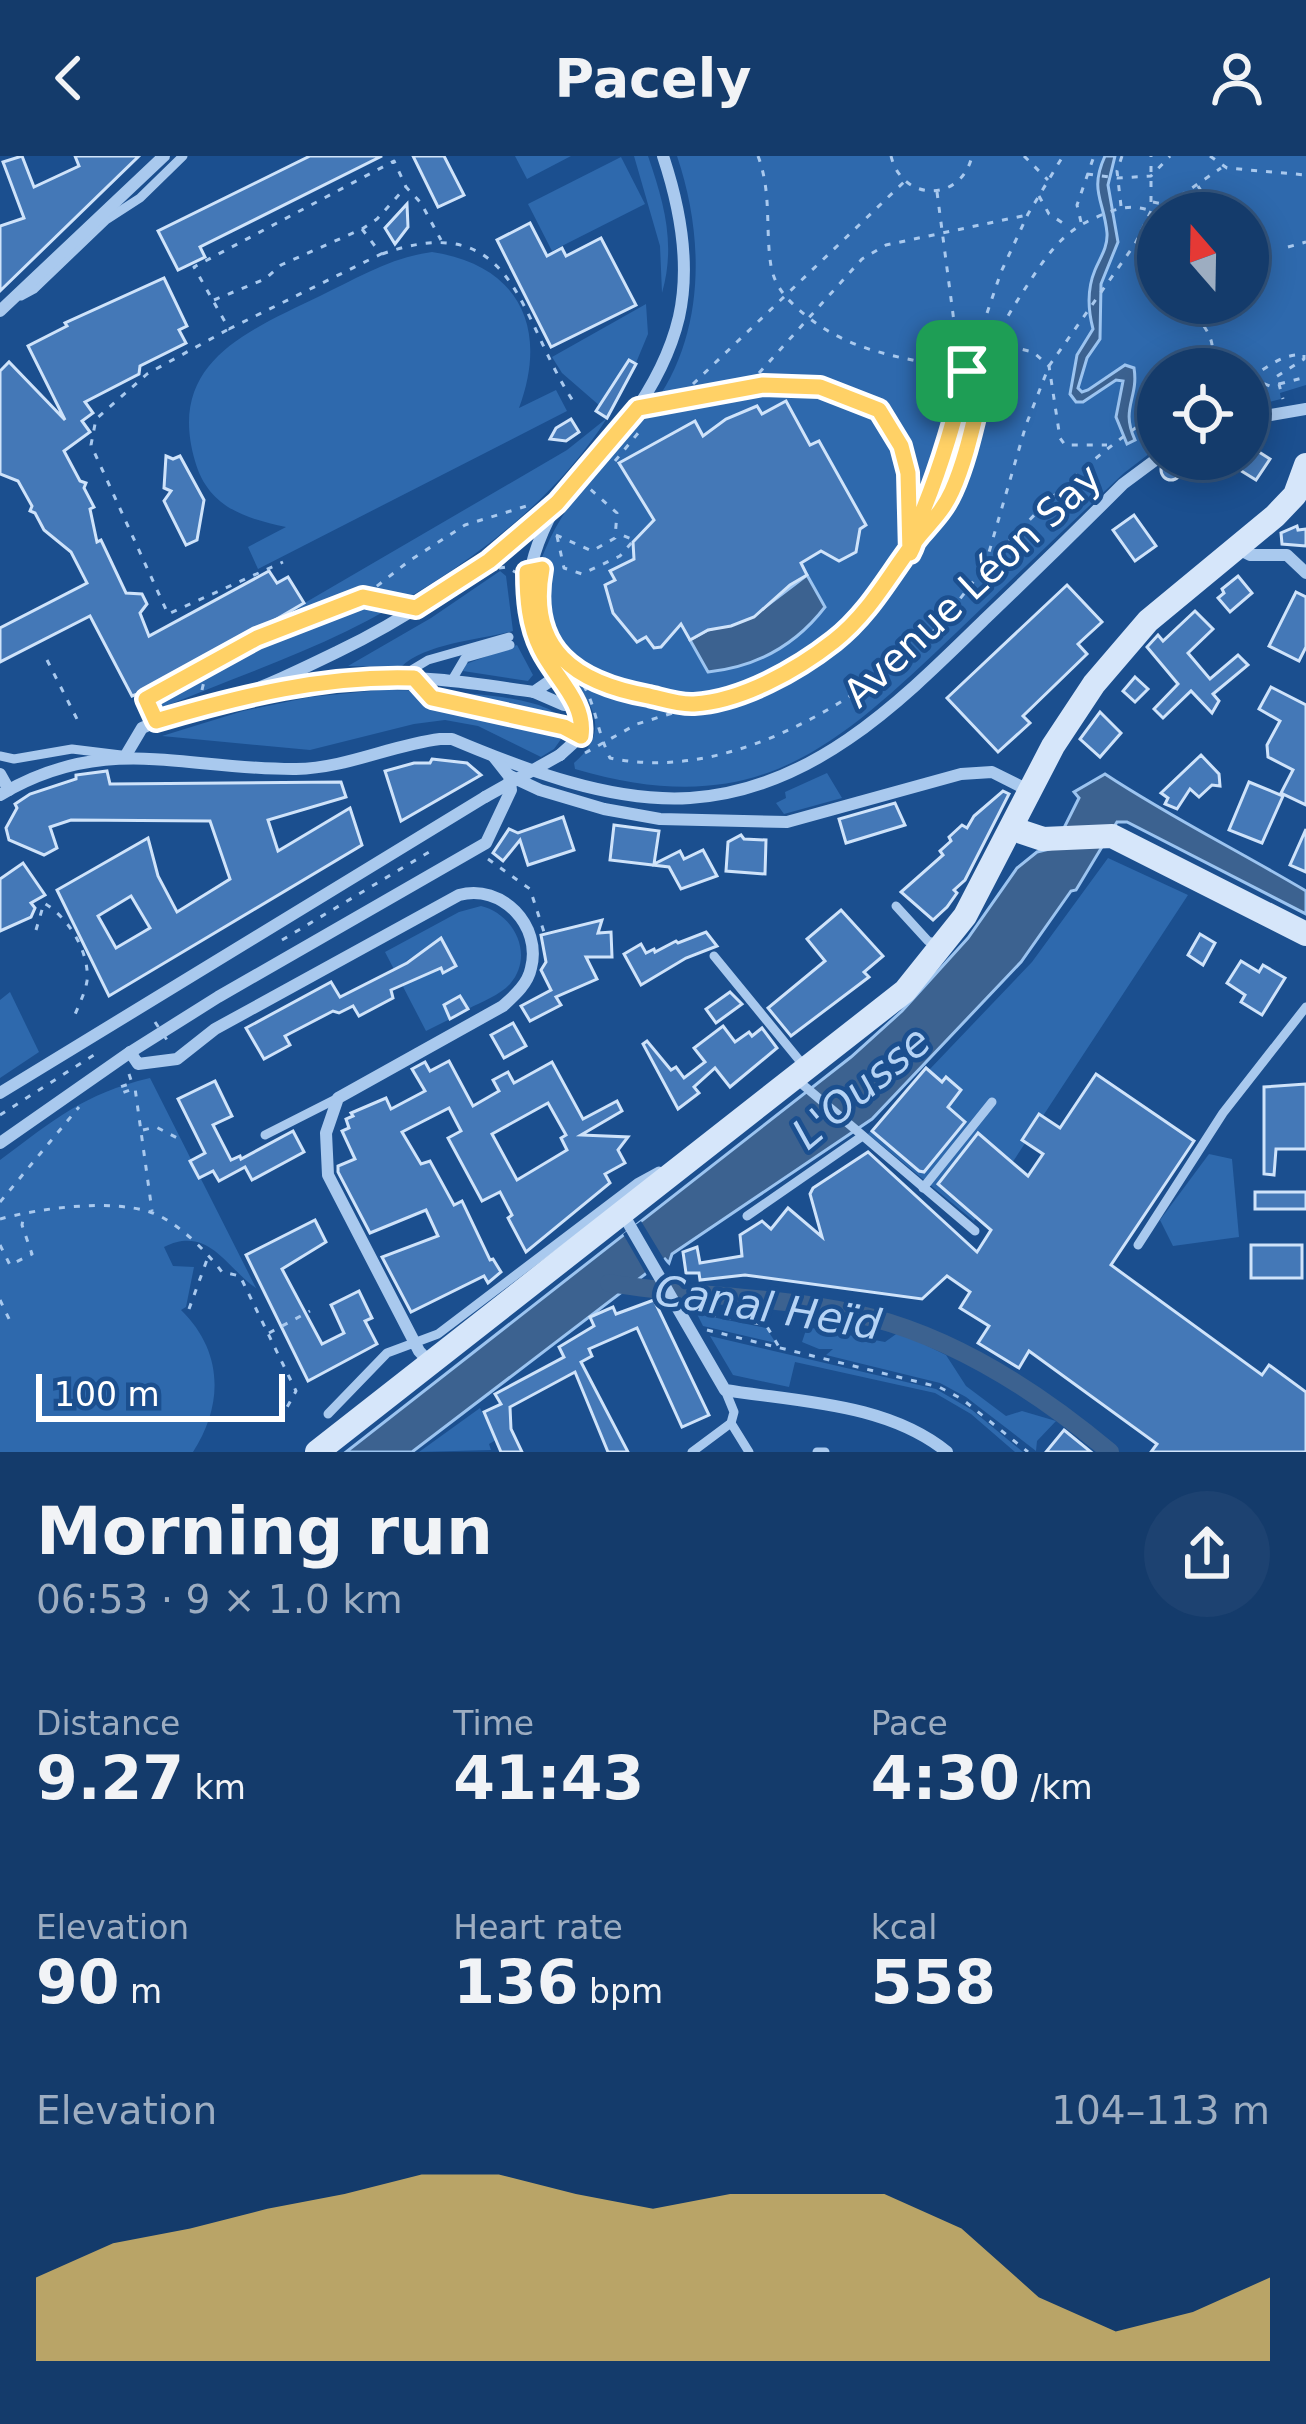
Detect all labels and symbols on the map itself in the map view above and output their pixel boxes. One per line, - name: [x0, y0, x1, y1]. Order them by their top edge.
- north arrow: [1137, 192, 1269, 324]
- pin: [916, 320, 1018, 422]
- street label: Avenue Léon Say: [834, 455, 1110, 716]
- water label: L'Ousse: [783, 1016, 940, 1159]
- water label: Canal Heïd: [651, 1265, 885, 1350]
- scale bar: [36, 1368, 285, 1421]

